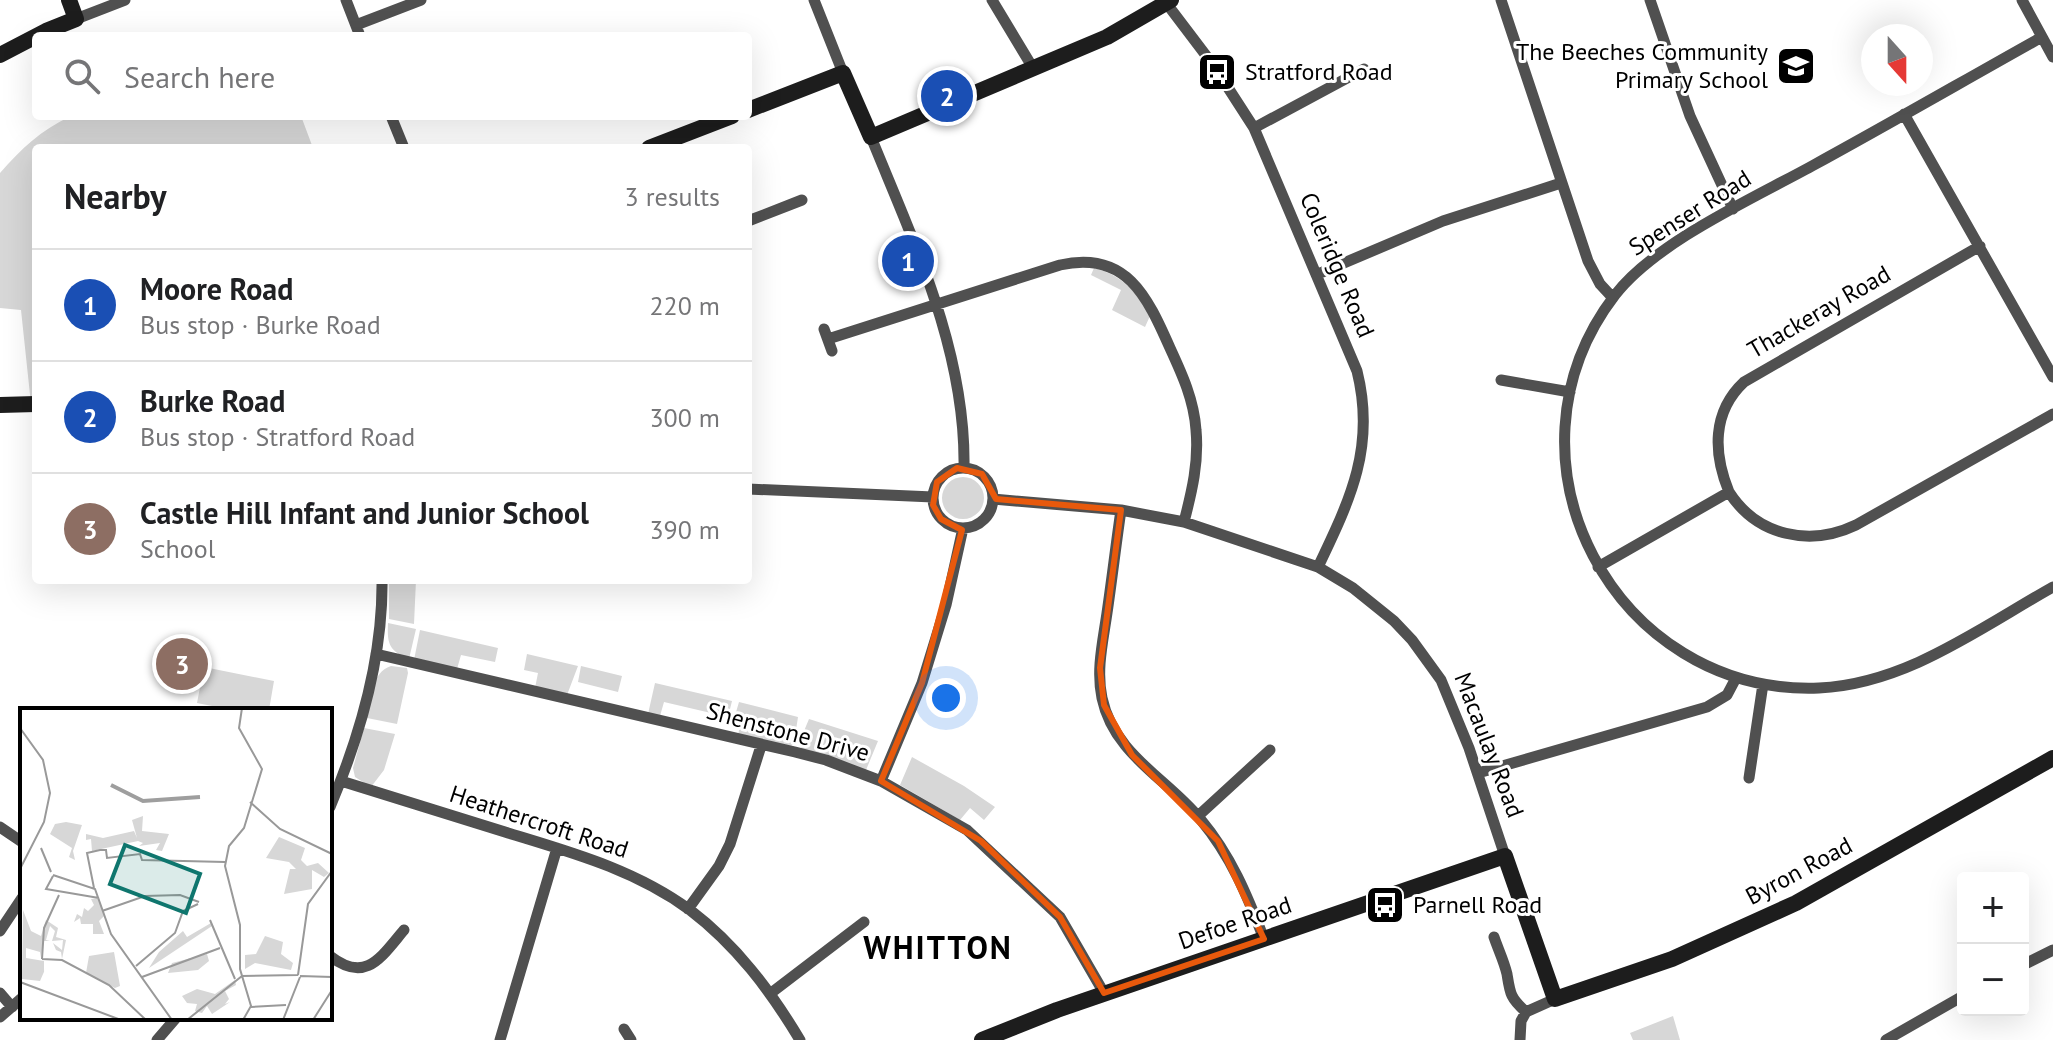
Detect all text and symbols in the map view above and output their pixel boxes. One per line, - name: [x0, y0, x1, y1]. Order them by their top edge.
- north arrow: [1861, 24, 1933, 96]
- search box: [32, 32, 752, 120]
- place label: The Beeches Community Primary School: [1516, 36, 1768, 95]
- school or university icon: The Beeches Community Primary School: [1775, 45, 1817, 87]
- bus stop icon: Stratford Road: [1196, 51, 1238, 93]
- icon: search: [60, 54, 104, 98]
- place label: Stratford Road: [1245, 56, 1393, 87]
- text: Search here: [124, 57, 275, 96]
- pin: 2: [921, 66, 973, 126]
- street label: Spenser Road: [1623, 163, 1757, 262]
- text: Nearby: [64, 174, 166, 218]
- text: 3 results: [625, 180, 720, 213]
- street label: Coleridge Road: [1293, 188, 1382, 342]
- pin: 1: [882, 231, 934, 291]
- street label: Thackeray Road: [1742, 258, 1896, 365]
- text: Moore Road: [140, 269, 293, 308]
- text: 1: [83, 289, 97, 322]
- text: 220 m: [649, 289, 720, 322]
- text: Bus stop · Burke Road: [140, 308, 381, 341]
- text: Burke Road: [140, 381, 285, 420]
- text: 2: [83, 401, 97, 434]
- text: 300 m: [649, 401, 720, 434]
- text: Bus stop · Stratford Road: [140, 420, 415, 453]
- text: Castle Hill Infant and Junior School: [140, 493, 589, 532]
- text: 3: [83, 513, 97, 546]
- text: 390 m: [649, 513, 720, 546]
- text: School: [140, 532, 215, 565]
- pin: 3: [156, 634, 208, 694]
- street label: Macaulay Road: [1448, 668, 1531, 822]
- your location: [926, 678, 966, 718]
- street label: Shenstone Drive: [703, 695, 873, 768]
- inset map: [20, 708, 332, 1020]
- street label: Heathercroft Road: [446, 778, 632, 865]
- street label: Byron Road: [1740, 830, 1858, 912]
- map controls: [1957, 872, 2029, 1016]
- button: +: [1957, 872, 2029, 944]
- bus stop icon: Parnell Road: [1364, 884, 1406, 926]
- street label: Defoe Road: [1174, 889, 1295, 956]
- place label: Parnell Road: [1413, 889, 1542, 920]
- district label: WHITTON: [863, 926, 1013, 968]
- button: −: [1957, 944, 2029, 1016]

